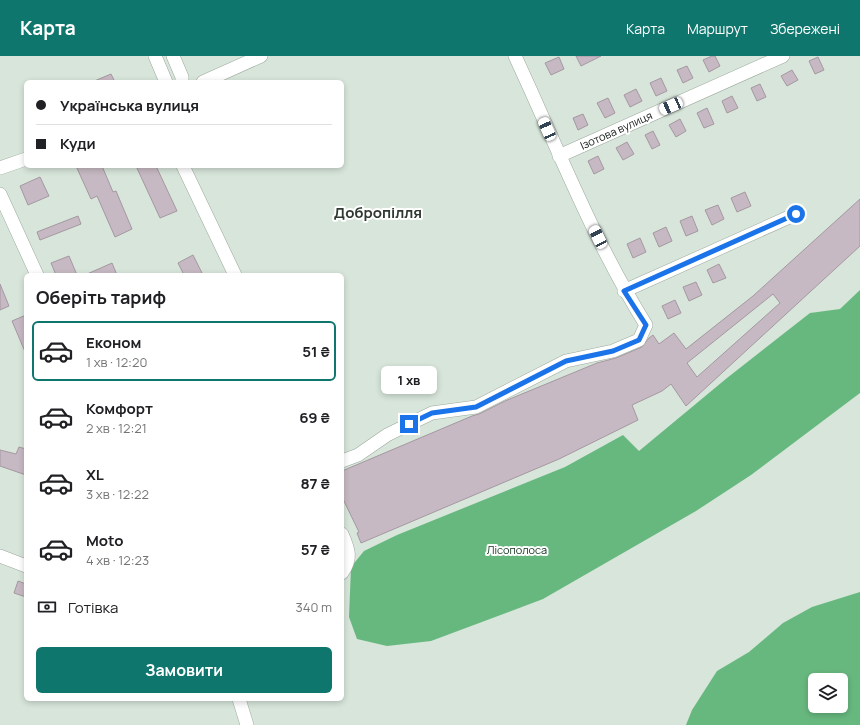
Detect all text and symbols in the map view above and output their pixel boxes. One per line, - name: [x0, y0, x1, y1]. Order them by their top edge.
- text: Карта: [20, 15, 76, 41]
- text: Карта: [626, 19, 665, 38]
- text: Маршрут: [687, 19, 748, 38]
- text: Збережені: [770, 19, 840, 38]
- text: Українська вулиця: [60, 95, 199, 116]
- car: [658, 96, 684, 116]
- street label: Ізотова вулиця: [577, 107, 655, 153]
- car: [537, 116, 557, 142]
- text: Куди: [60, 133, 96, 154]
- district label: Добропілля: [334, 202, 422, 223]
- route start: [787, 205, 805, 223]
- car: [587, 224, 609, 250]
- text: Оберіть тариф: [36, 285, 166, 309]
- text: Економ: [86, 332, 141, 353]
- icon: car: [38, 333, 74, 369]
- text: 51 ₴: [302, 341, 330, 362]
- text: 1 хв · 12:20: [86, 353, 147, 371]
- callout: 1 хв: [381, 366, 437, 394]
- text: 1 хв: [398, 371, 420, 389]
- text: Комфорт: [86, 398, 153, 419]
- icon: car: [38, 399, 74, 435]
- text: 69 ₴: [299, 407, 330, 428]
- route end: [400, 415, 418, 433]
- text: 2 хв · 12:21: [86, 419, 147, 437]
- text: XL: [86, 464, 104, 485]
- icon: car: [38, 465, 74, 501]
- text: 87 ₴: [300, 473, 330, 494]
- text: 3 хв · 12:22: [86, 485, 149, 503]
- text: Moto: [86, 530, 123, 551]
- icon: car: [38, 531, 74, 567]
- text: 57 ₴: [301, 539, 330, 560]
- park label: Лісополоса: [487, 542, 547, 557]
- text: 4 хв · 12:23: [86, 551, 149, 569]
- icon: cash: [36, 596, 58, 618]
- text: Готівка: [68, 597, 118, 618]
- text: 340 m: [296, 598, 332, 616]
- button: Замовити: [36, 647, 332, 693]
- map controls: [808, 673, 848, 713]
- button: layers: [808, 673, 848, 713]

